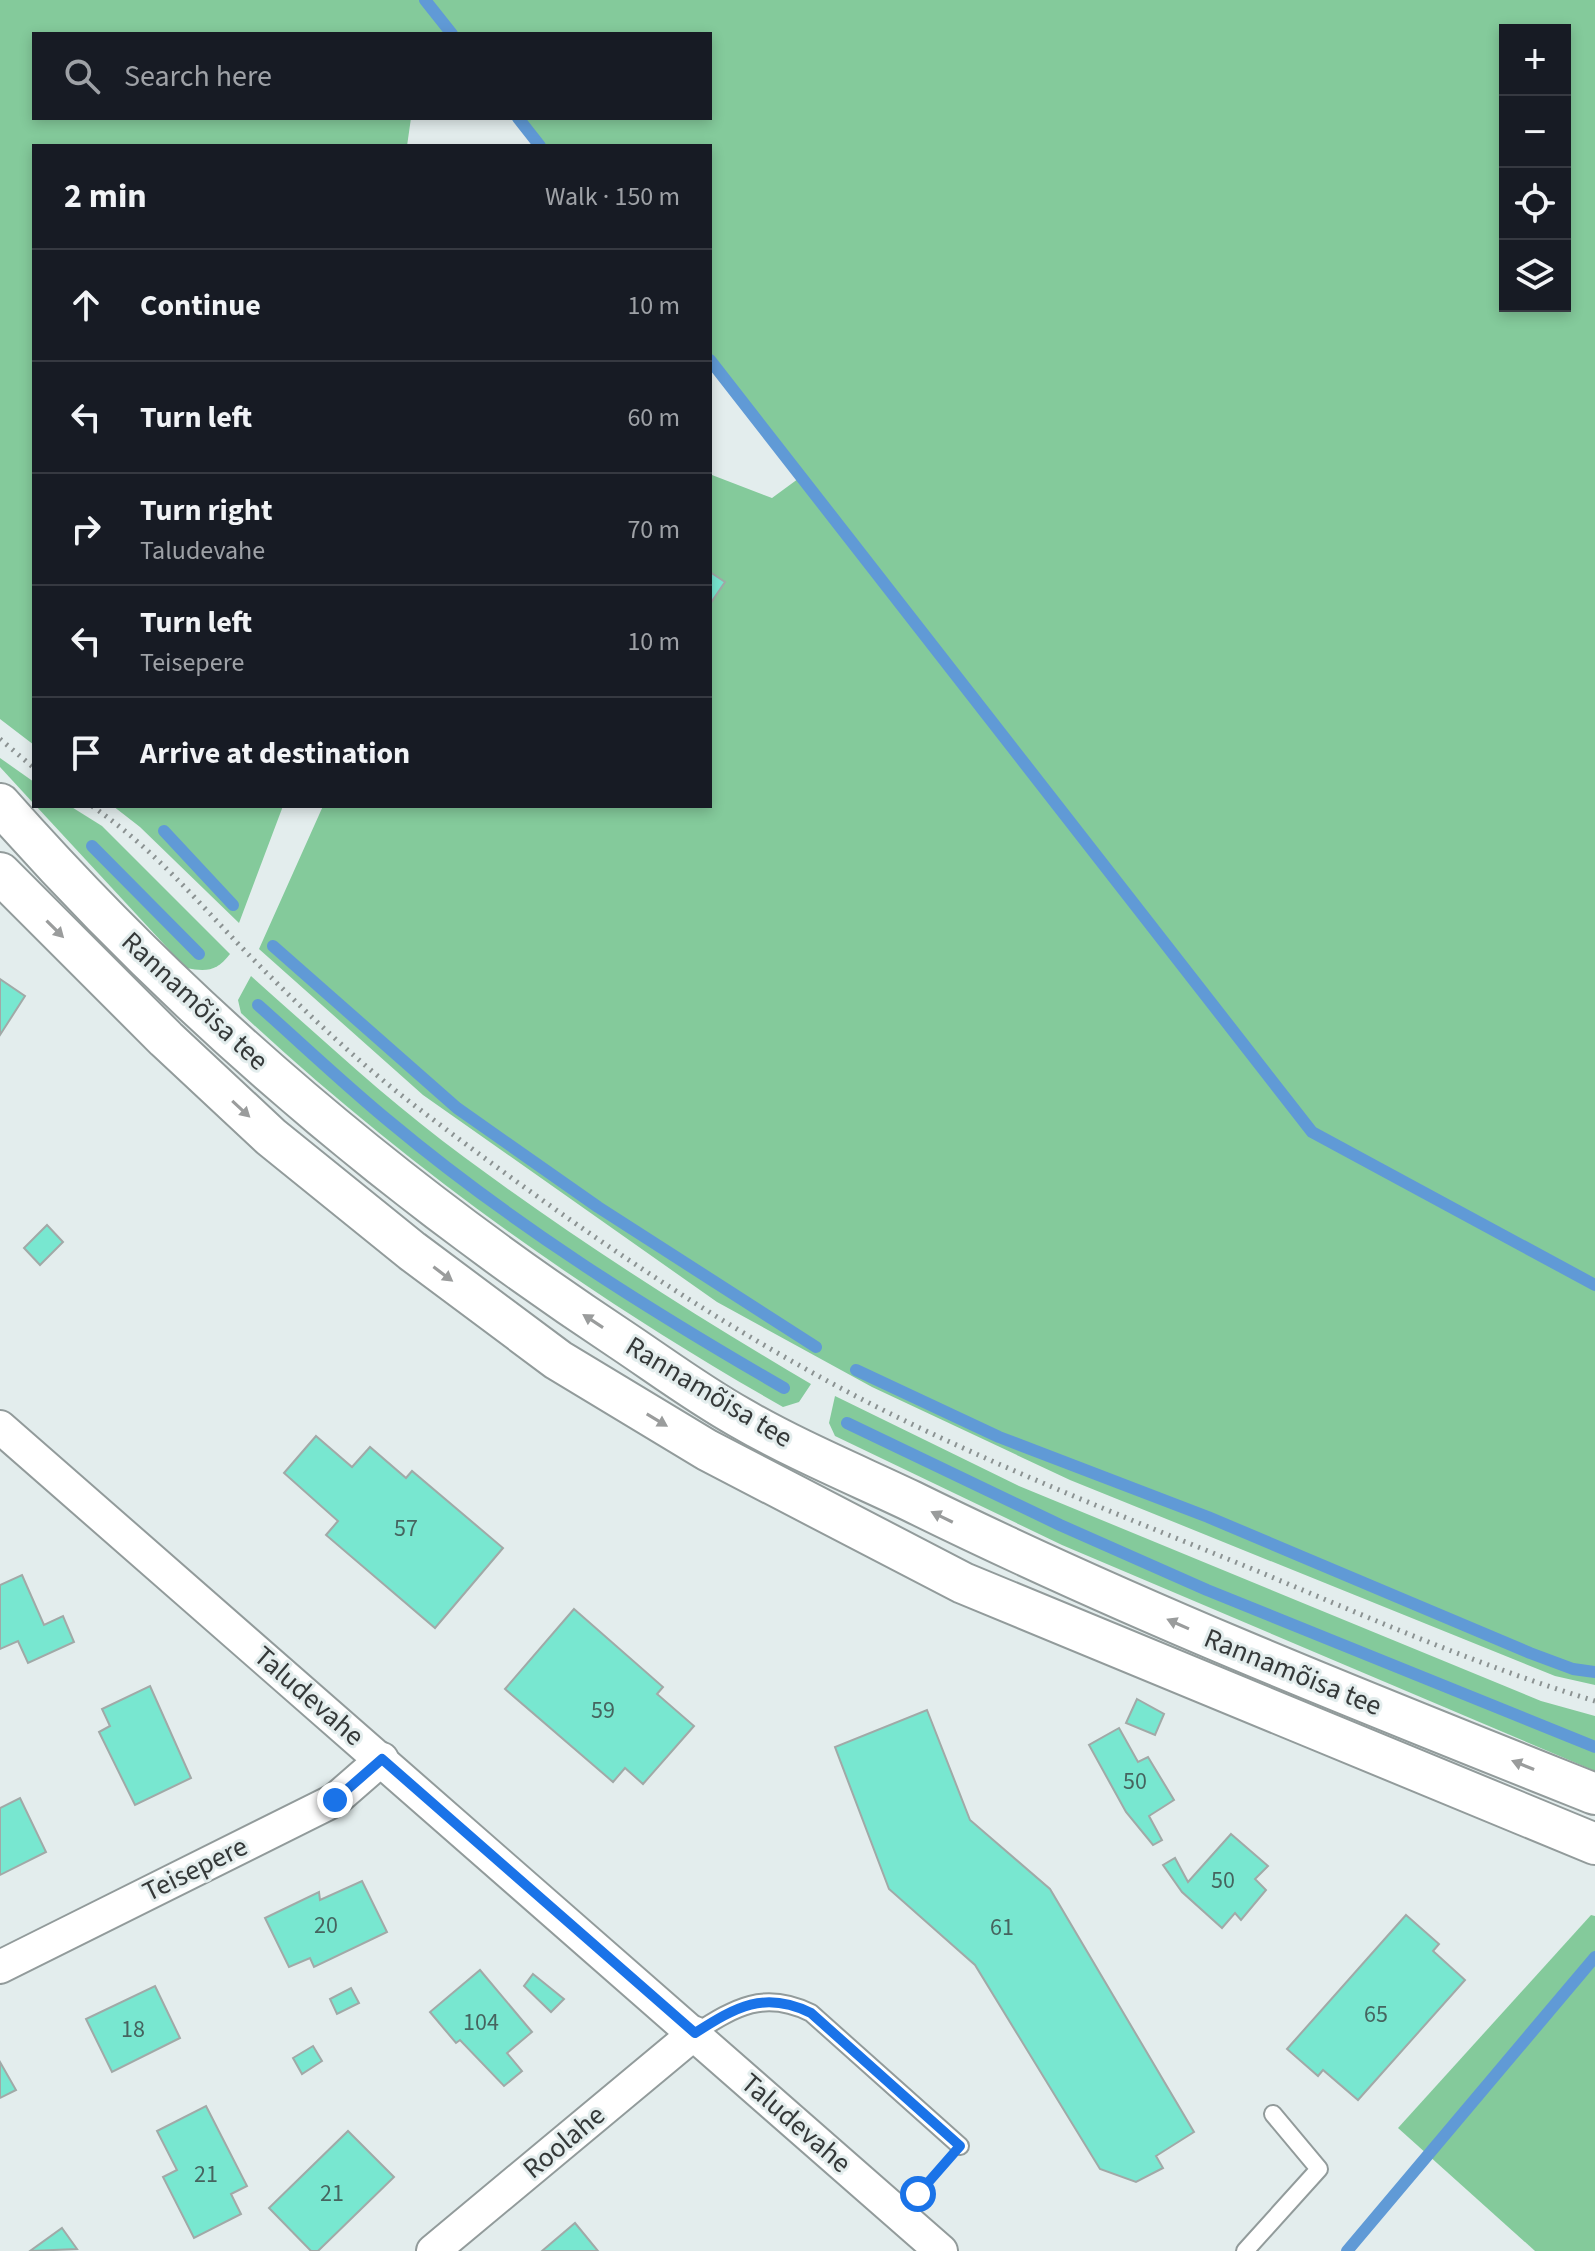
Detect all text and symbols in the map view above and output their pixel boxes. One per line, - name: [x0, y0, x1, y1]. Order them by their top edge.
- map controls: [1499, 24, 1571, 312]
- button: +: [1499, 24, 1571, 96]
- search box: [32, 32, 712, 120]
- icon: search: [60, 54, 104, 98]
- text: Search here: [124, 55, 272, 98]
- button: −: [1499, 96, 1571, 168]
- button: locate: [1499, 168, 1571, 240]
- text: 2 min: [64, 172, 147, 221]
- text: Walk · 150 m: [545, 178, 680, 215]
- button: layers: [1499, 240, 1571, 312]
- icon: ahead: [64, 283, 108, 327]
- text: Continue: [140, 284, 261, 327]
- text: 10 m: [627, 287, 680, 324]
- icon: left: [64, 395, 108, 439]
- text: Turn left: [140, 396, 252, 439]
- text: 60 m: [627, 399, 680, 436]
- text: Turn right: [140, 489, 272, 532]
- icon: right: [64, 507, 108, 551]
- text: 70 m: [627, 511, 680, 548]
- text: Taludevahe: [140, 532, 265, 569]
- text: Turn left: [140, 601, 252, 644]
- icon: left: [64, 619, 108, 663]
- text: 10 m: [627, 623, 680, 660]
- text: Teisepere: [140, 644, 244, 681]
- icon: arrive: [64, 731, 108, 775]
- text: Arrive at destination: [140, 732, 410, 775]
- one-way arrow: [45, 919, 63, 938]
- street label: Rannamõisa tee: [113, 922, 277, 1080]
- one-way arrow: [232, 1100, 251, 1118]
- one-way arrow: [433, 1265, 453, 1281]
- one-way arrow: [583, 1314, 604, 1329]
- street label: Rannamõisa tee: [618, 1326, 800, 1458]
- one-way arrow: [646, 1412, 669, 1427]
- one-way arrow: [930, 1510, 953, 1523]
- house number: 57: [394, 1511, 418, 1546]
- one-way arrow: [1166, 1617, 1190, 1631]
- street label: Rannamõisa tee: [1198, 1618, 1388, 1726]
- street label: Taludevahe: [245, 1637, 373, 1755]
- house number: 59: [591, 1693, 615, 1728]
- one-way arrow: [1511, 1758, 1535, 1771]
- house number: 50: [1123, 1764, 1147, 1799]
- route end: [317, 1782, 353, 1818]
- street label: Teisepere: [136, 1826, 254, 1912]
- house number: 50: [1211, 1863, 1235, 1898]
- house number: 20: [314, 1908, 338, 1943]
- house number: 61: [990, 1910, 1014, 1945]
- house number: 65: [1364, 1997, 1388, 2032]
- house number: 104: [463, 2005, 499, 2040]
- house number: 18: [121, 2012, 145, 2047]
- street label: Taludevahe: [732, 2064, 860, 2182]
- street label: Roolahe: [514, 2096, 614, 2188]
- house number: 21: [194, 2157, 218, 2192]
- house number: 21: [320, 2176, 344, 2211]
- route start: [900, 2176, 936, 2212]

